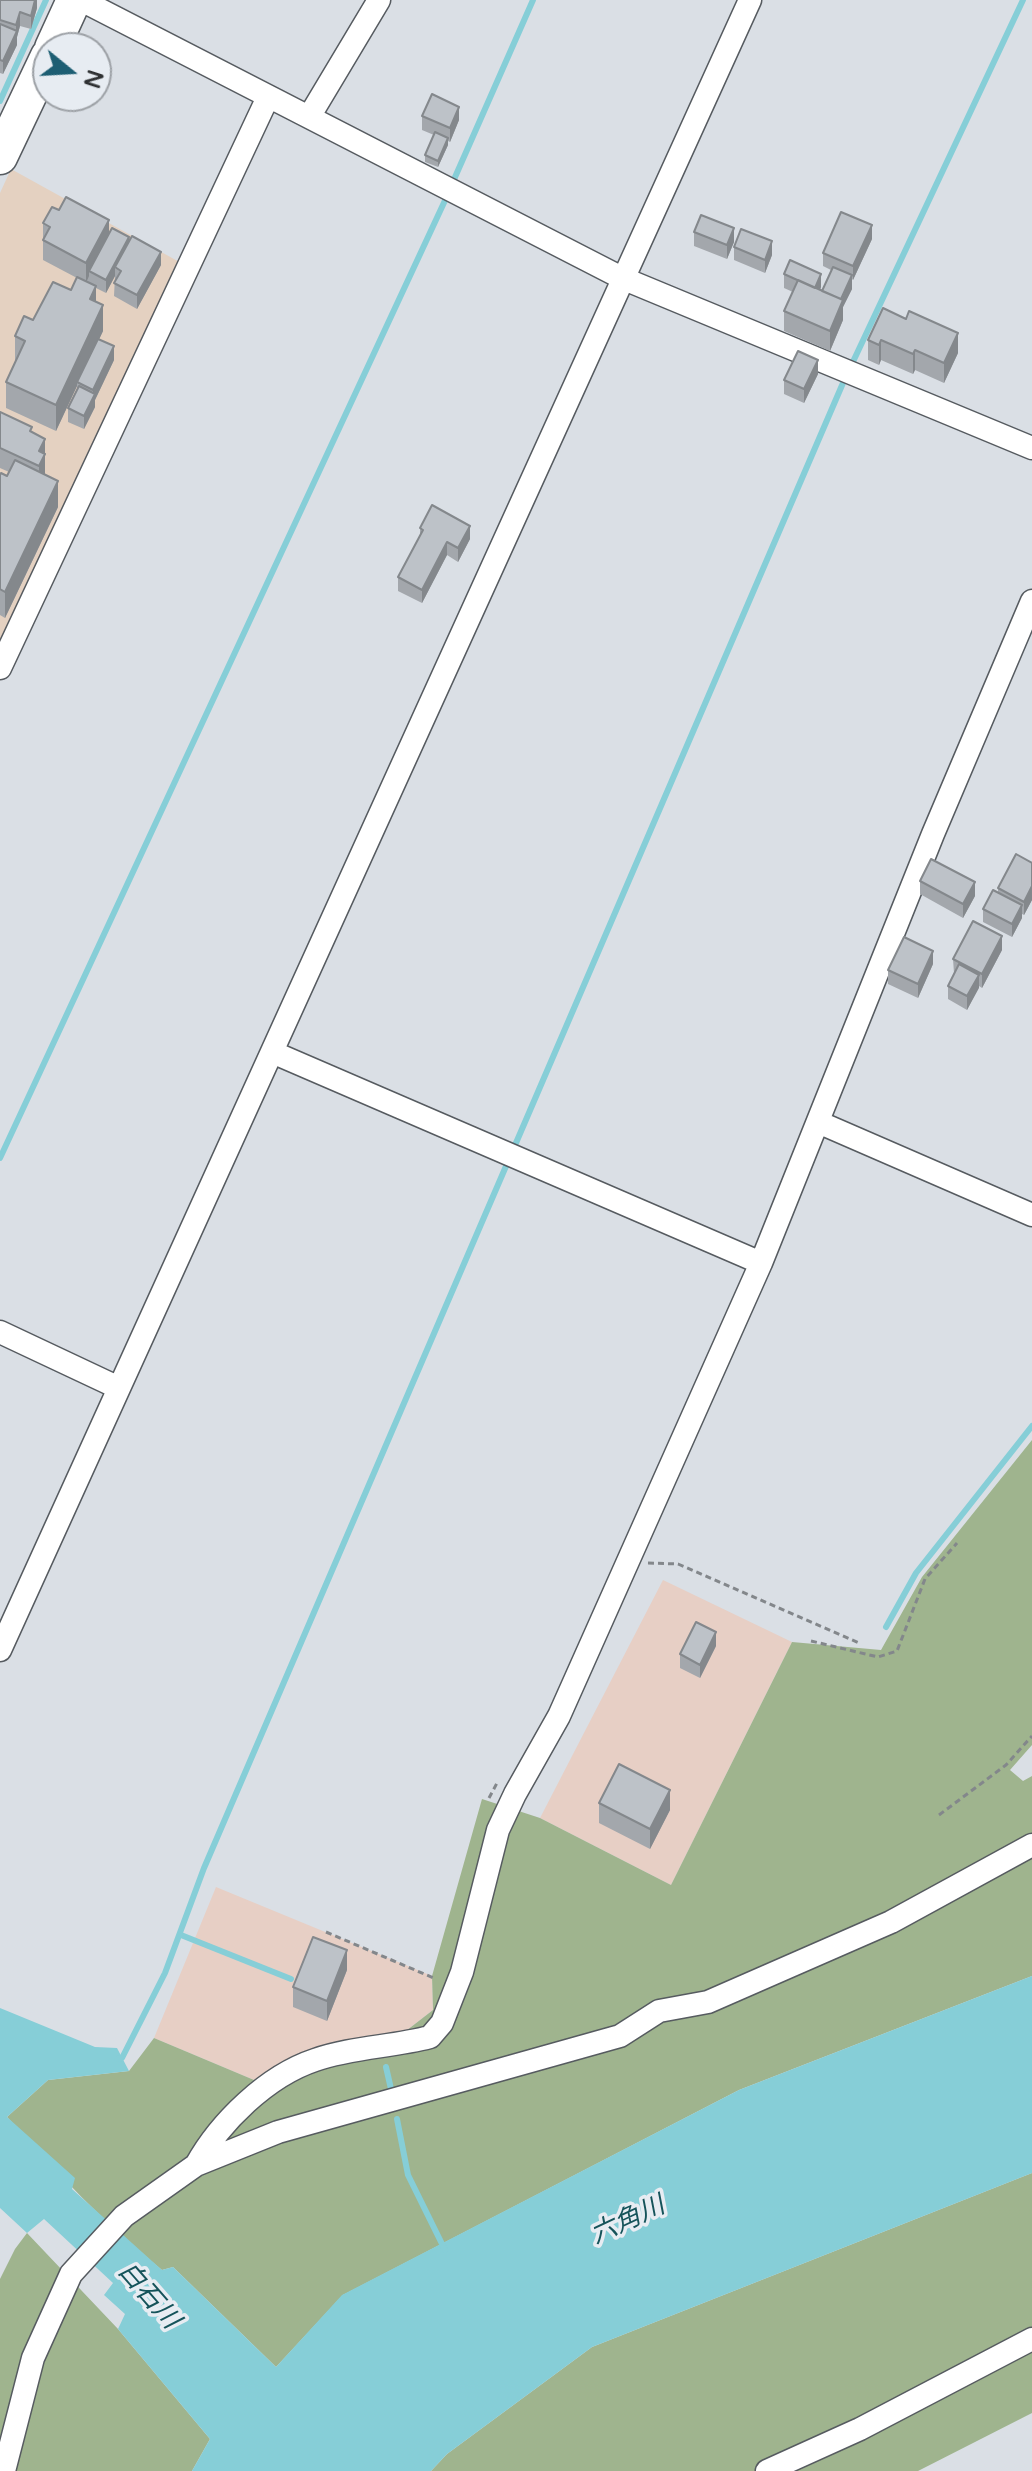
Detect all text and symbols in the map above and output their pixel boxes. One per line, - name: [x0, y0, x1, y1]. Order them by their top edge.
- north arrow: [32, 32, 112, 112]
- text: N: [78, 66, 108, 91]
- water label: 六角川: [586, 2190, 670, 2252]
- water label: 白石川: [111, 2256, 185, 2336]

